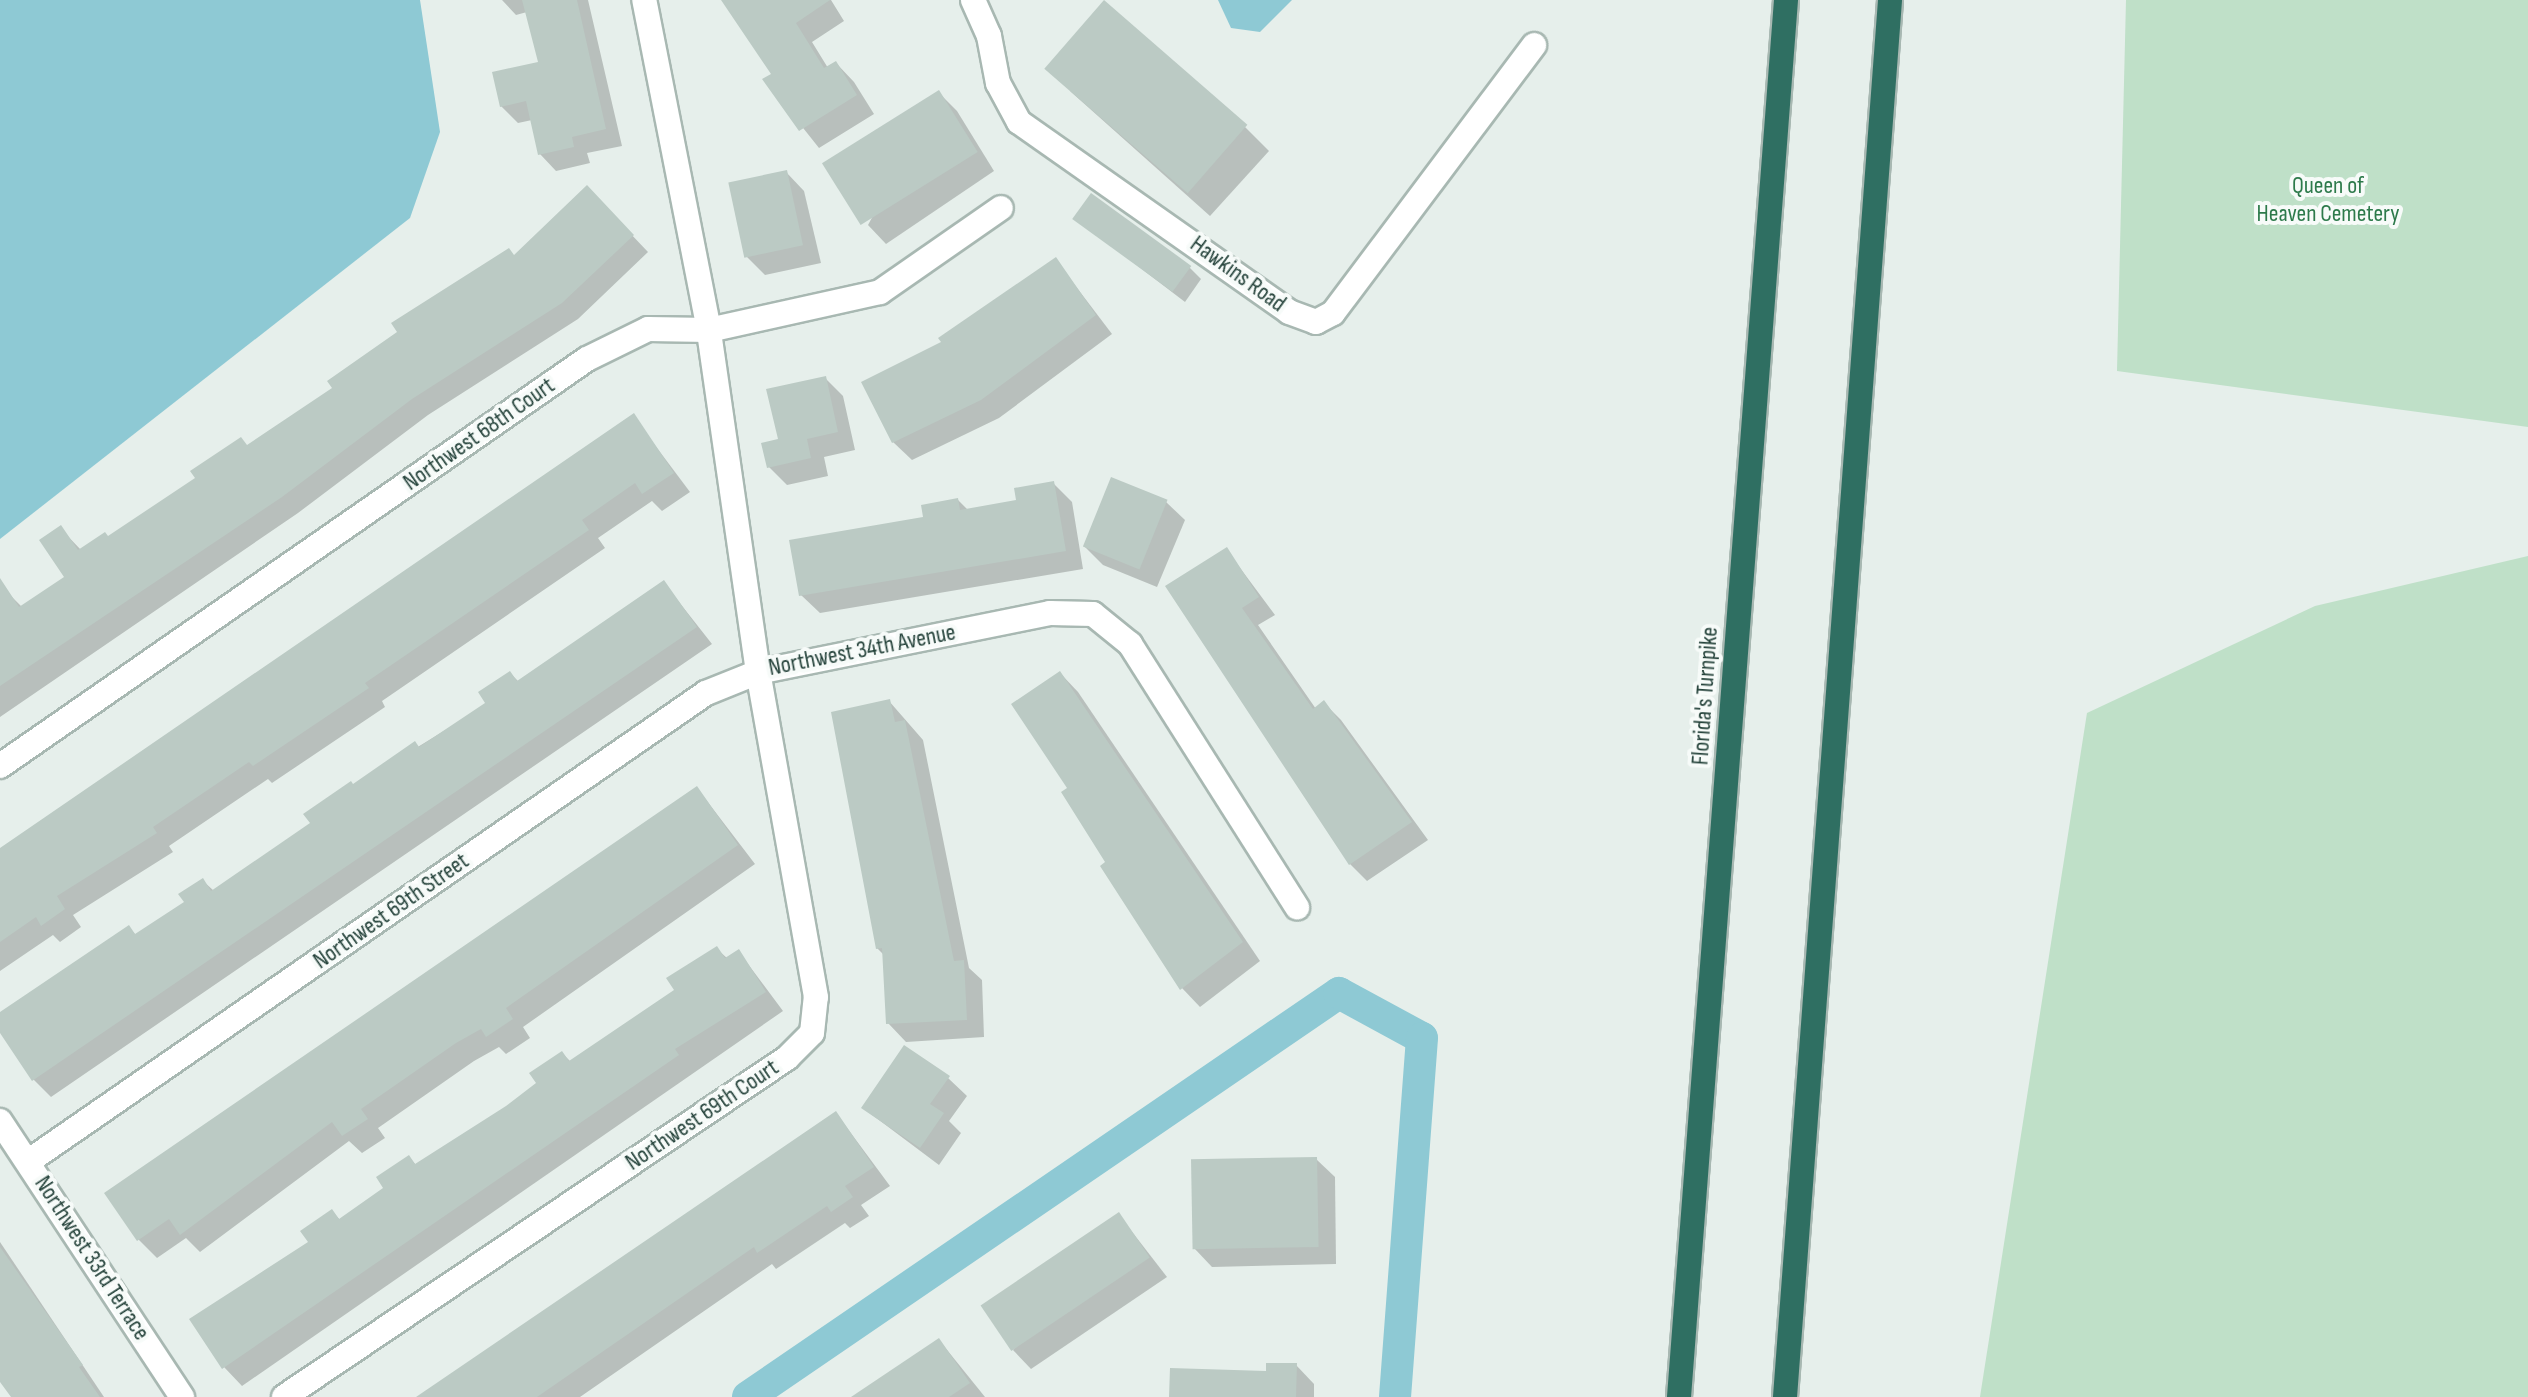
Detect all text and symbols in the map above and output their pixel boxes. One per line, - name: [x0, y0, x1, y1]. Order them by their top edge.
- park label: Queen of Heaven Cemetery: [2257, 172, 2399, 228]
- street label: Hawkins Road: [1185, 230, 1291, 318]
- street label: Northwest 68th Court: [398, 371, 560, 497]
- street label: Northwest 34th Avenue: [766, 618, 958, 682]
- street label: Florida's Turnpike: [1686, 626, 1724, 766]
- street label: Northwest 69th Street: [308, 847, 474, 975]
- street label: Northwest 69th Court: [620, 1053, 784, 1177]
- street label: Northwest 33rd Terrace: [28, 1171, 156, 1345]

